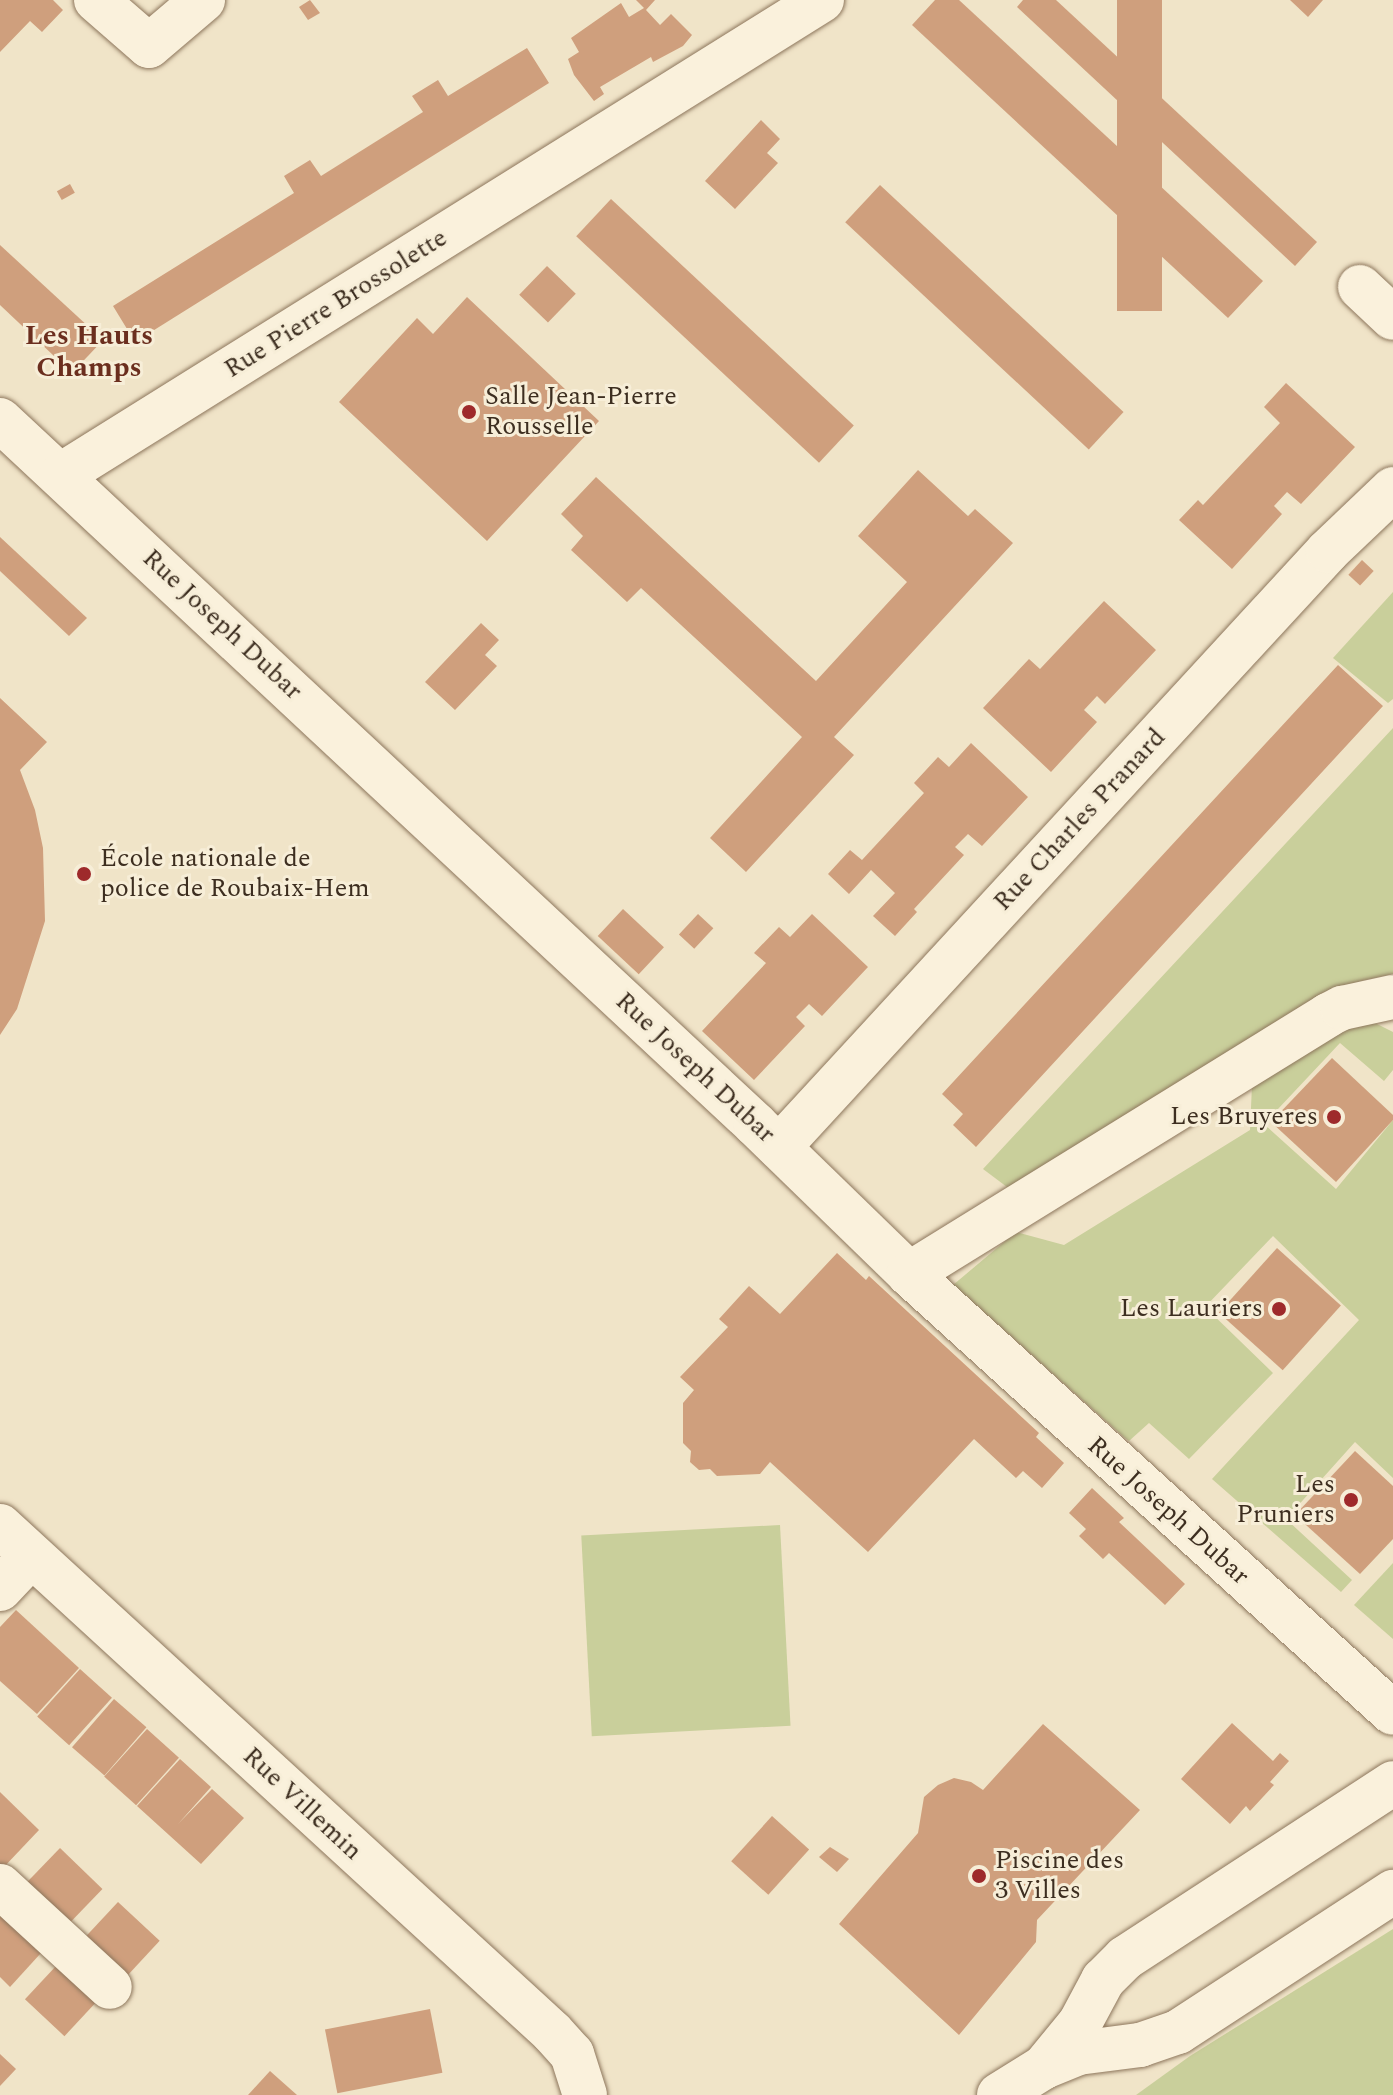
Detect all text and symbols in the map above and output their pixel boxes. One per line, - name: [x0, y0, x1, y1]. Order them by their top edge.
- street label: Rue Pierre Brossolette: [219, 223, 453, 385]
- district label: Les Hauts Champs: [25, 319, 153, 385]
- place label: Salle Jean-Pierre Rousselle: [485, 381, 677, 442]
- marker: Salle Jean-Pierre Rousselle: [460, 403, 478, 421]
- street label: Rue Joseph Dubar: [136, 543, 308, 707]
- street label: Rue Charles Pranard: [987, 722, 1173, 918]
- place label: École nationale de police de Roubaix-Hem: [100, 843, 370, 904]
- marker: École nationale de police de Roubaix-Hem: [75, 865, 93, 883]
- street label: Rue Joseph Dubar: [609, 986, 781, 1150]
- place label: Les Bruyeres: [1170, 1101, 1318, 1133]
- marker: Les Bruyeres: [1325, 1108, 1343, 1126]
- place label: Les Lauriers: [1120, 1293, 1263, 1325]
- marker: Les Lauriers: [1270, 1300, 1288, 1318]
- street label: Rue Joseph Dubar: [1081, 1430, 1255, 1592]
- place label: Les Pruniers: [1236, 1469, 1335, 1530]
- marker: Les Pruniers: [1342, 1491, 1360, 1509]
- street label: Rue Villemin: [236, 1741, 368, 1867]
- place label: Piscine des 3 Villes: [995, 1845, 1124, 1906]
- marker: Piscine des 3 Villes: [970, 1867, 988, 1885]

